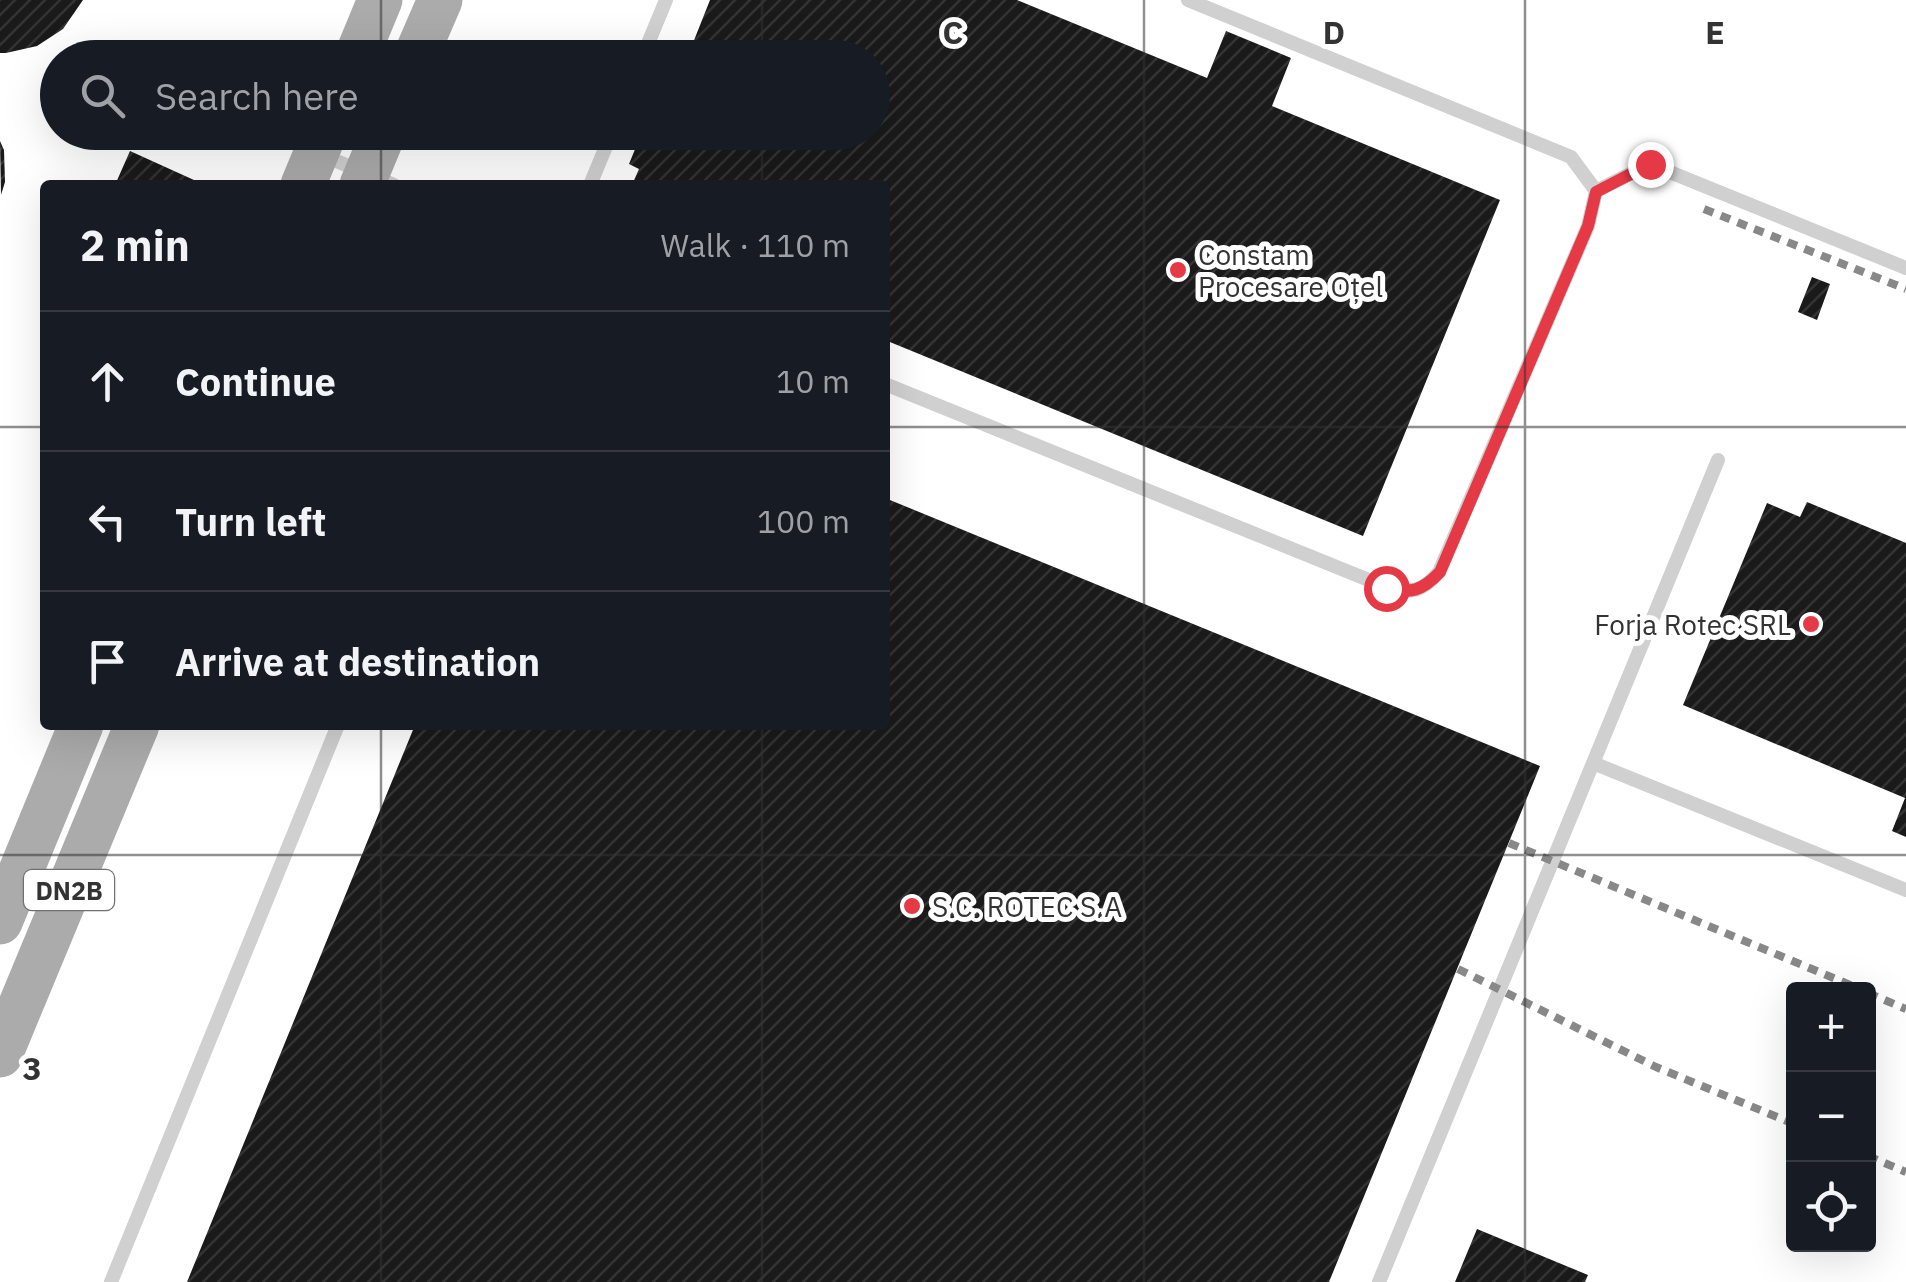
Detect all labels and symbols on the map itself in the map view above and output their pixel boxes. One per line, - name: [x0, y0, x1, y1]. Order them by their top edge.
- text: C: [943, 11, 963, 53]
- text: D: [1323, 11, 1345, 53]
- text: E: [1705, 11, 1725, 53]
- route end: [1628, 142, 1674, 188]
- place label: Constam Procesare Oțel: [1198, 236, 1383, 305]
- marker: Constam Procesare Oțel: [1167, 259, 1189, 281]
- route start: [1364, 566, 1410, 612]
- place label: Forja Rotec SRL: [1594, 606, 1791, 643]
- marker: Forja Rotec SRL: [1800, 613, 1822, 635]
- road number: DN2B: [24, 870, 114, 910]
- place label: S.C. ROTEC S.A: [932, 888, 1122, 925]
- marker: S.C. ROTEC S.A: [901, 895, 923, 917]
- text: 3: [22, 1047, 42, 1089]

